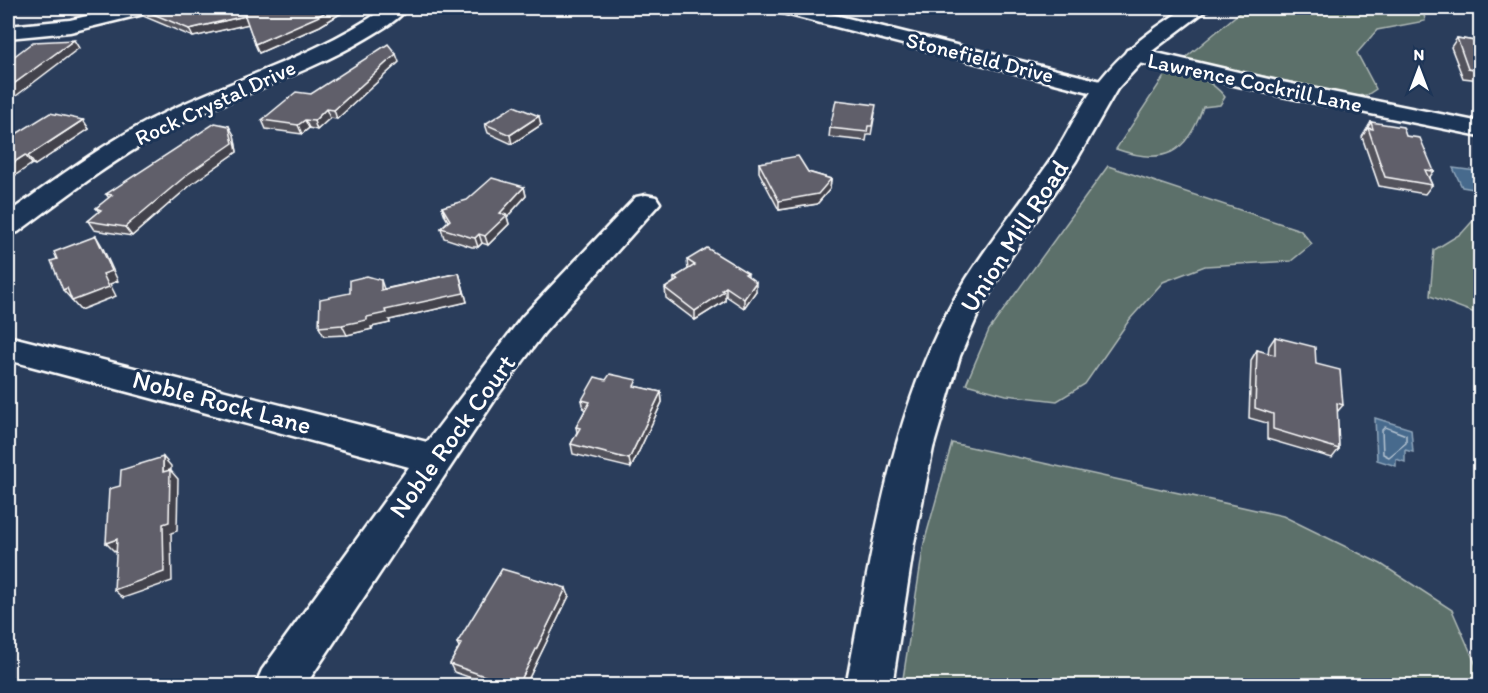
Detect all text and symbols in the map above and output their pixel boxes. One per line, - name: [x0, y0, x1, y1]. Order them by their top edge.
- street label: Stonefield Drive: [903, 26, 1056, 89]
- north arrow: [1389, 39, 1449, 99]
- text: N: [1414, 45, 1424, 64]
- street label: Lawrence Cockrill Lane: [1145, 47, 1365, 118]
- street label: Rock Crystal Drive: [131, 53, 300, 151]
- street label: Union Mill Road: [953, 154, 1075, 318]
- street label: Noble Rock Court: [382, 348, 522, 524]
- street label: Noble Rock Lane: [129, 363, 315, 441]

